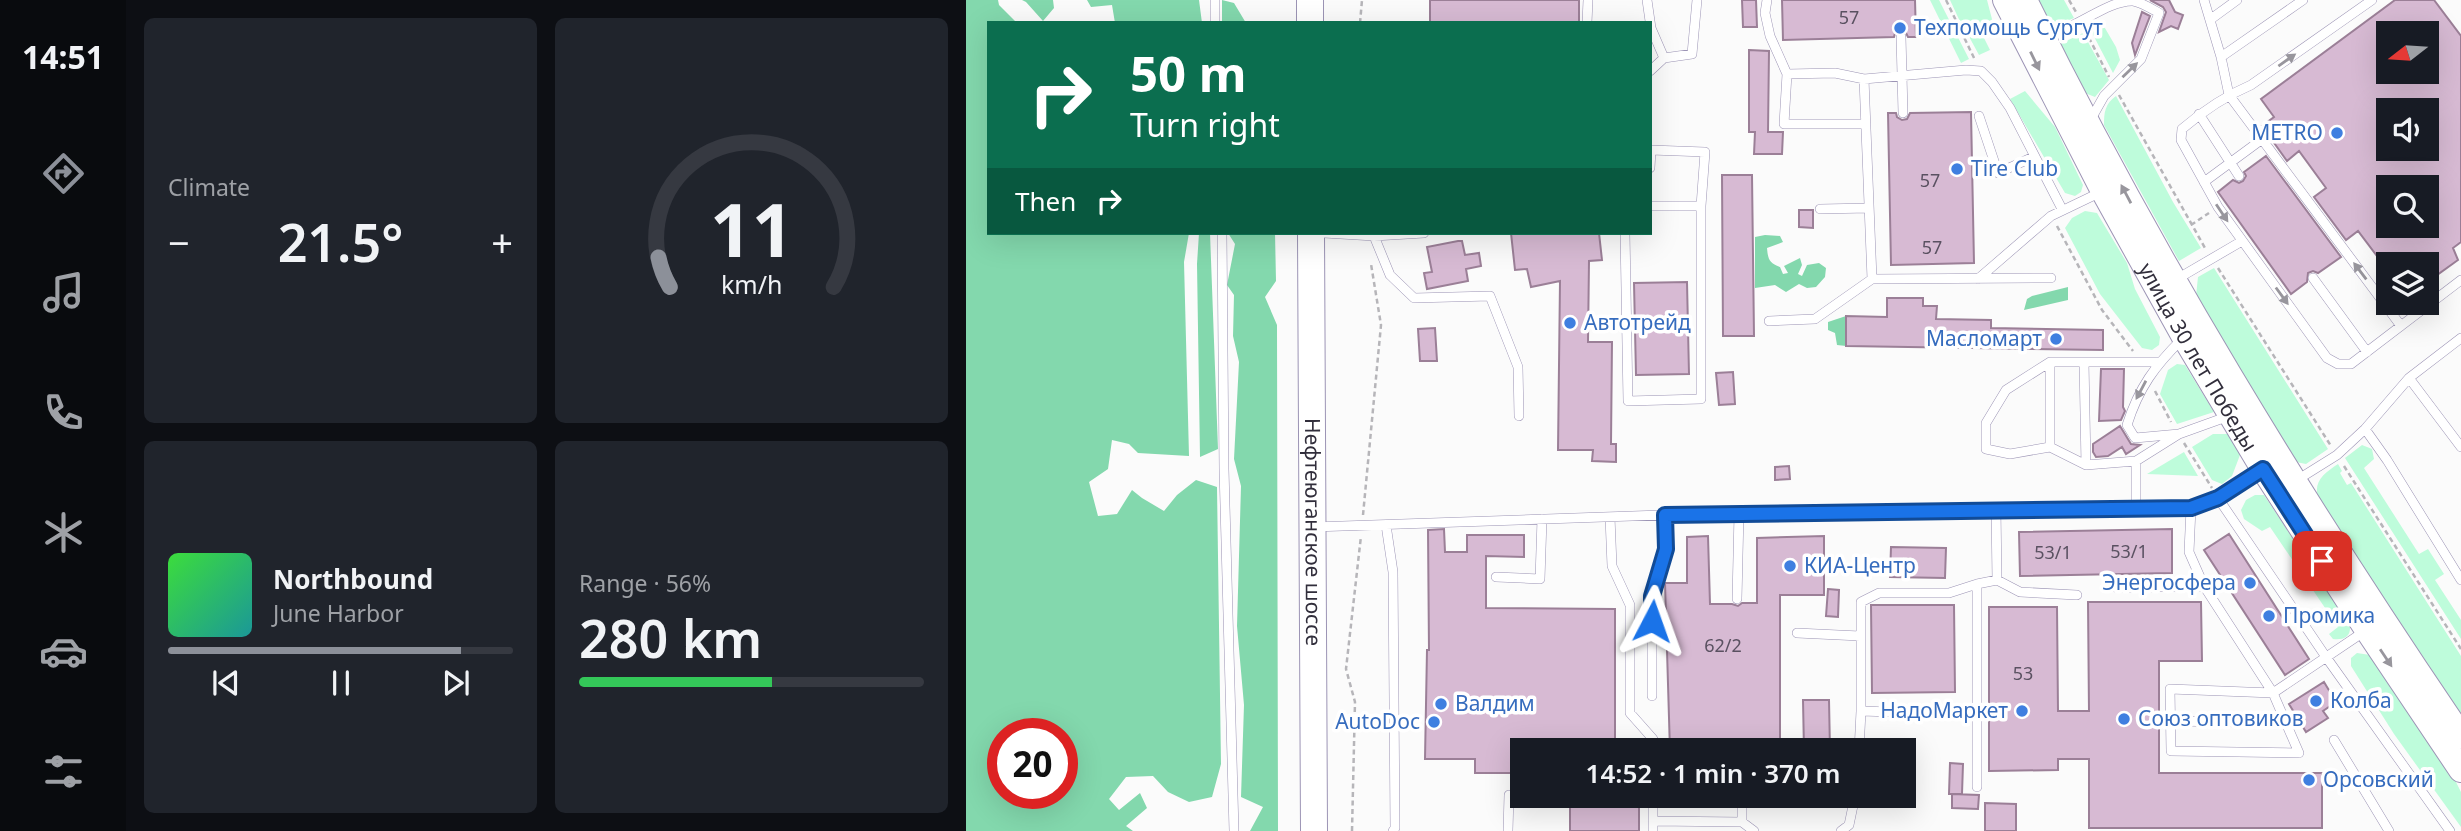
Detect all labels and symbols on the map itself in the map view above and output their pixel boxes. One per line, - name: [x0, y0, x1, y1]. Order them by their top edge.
- house number: 57: [1839, 5, 1859, 29]
- place label: Техпомощь Сургут: [1914, 13, 2103, 41]
- marker: Техпомощь Сургут: [1892, 20, 1908, 36]
- north arrow: [2376, 21, 2440, 84]
- one-way arrow: [2030, 51, 2041, 71]
- one-way arrow: [2278, 53, 2296, 67]
- one-way arrow: [2121, 63, 2138, 79]
- place label: METRO: [2251, 118, 2323, 146]
- marker: METRO: [2329, 125, 2345, 141]
- place label: Tire Club: [1971, 154, 2058, 182]
- marker: Tire Club: [1949, 161, 1965, 177]
- house number: 57: [1920, 168, 1940, 192]
- one-way arrow: [2120, 184, 2132, 204]
- one-way arrow: [2215, 204, 2229, 222]
- house number: 57: [1922, 235, 1942, 259]
- street label: улица 30 лет Победы: [2133, 257, 2264, 456]
- one-way arrow: [2353, 262, 2367, 280]
- one-way arrow: [2275, 287, 2289, 305]
- place label: Автотрейд: [1584, 308, 1691, 336]
- marker: Автотрейд: [1562, 315, 1578, 331]
- place label: Масломарт: [1926, 324, 2042, 352]
- marker: Масломарт: [2048, 331, 2064, 347]
- one-way arrow: [2135, 380, 2146, 400]
- street label: Нефтеюганское шоссе: [1299, 418, 1328, 646]
- pin: [2292, 531, 2352, 591]
- house number: 53/1: [2110, 539, 2148, 563]
- house number: 53/1: [2034, 540, 2072, 564]
- place label: КИА-Центр: [1804, 551, 1916, 579]
- marker: КИА-Центр: [1782, 558, 1798, 574]
- place label: Энергосфера: [2102, 568, 2236, 596]
- marker: Энергосфера: [2242, 575, 2258, 591]
- position arrow: [1615, 584, 1689, 658]
- place label: Промика: [2283, 601, 2375, 629]
- marker: Промика: [2261, 608, 2277, 624]
- house number: 62/2: [1704, 633, 1742, 657]
- one-way arrow: [2379, 649, 2392, 668]
- house number: 53: [2013, 661, 2033, 685]
- place label: Колба: [2330, 686, 2392, 714]
- place label: Валдим: [1455, 689, 1535, 717]
- marker: Колба: [2308, 693, 2324, 709]
- marker: Валдим: [1433, 696, 1449, 712]
- place label: НадоМаркет: [1880, 696, 2008, 724]
- marker: НадоМаркет: [2014, 703, 2030, 719]
- place label: Союз оптовиков: [2138, 704, 2304, 732]
- place label: AutoDoc: [1335, 707, 1420, 735]
- marker: Союз оптовиков: [2116, 711, 2132, 727]
- marker: AutoDoc: [1426, 714, 1442, 730]
- speed limit sign: 20: [987, 718, 1078, 809]
- place label: Орсовский: [2323, 765, 2434, 793]
- marker: Орсовский: [2301, 772, 2317, 788]

